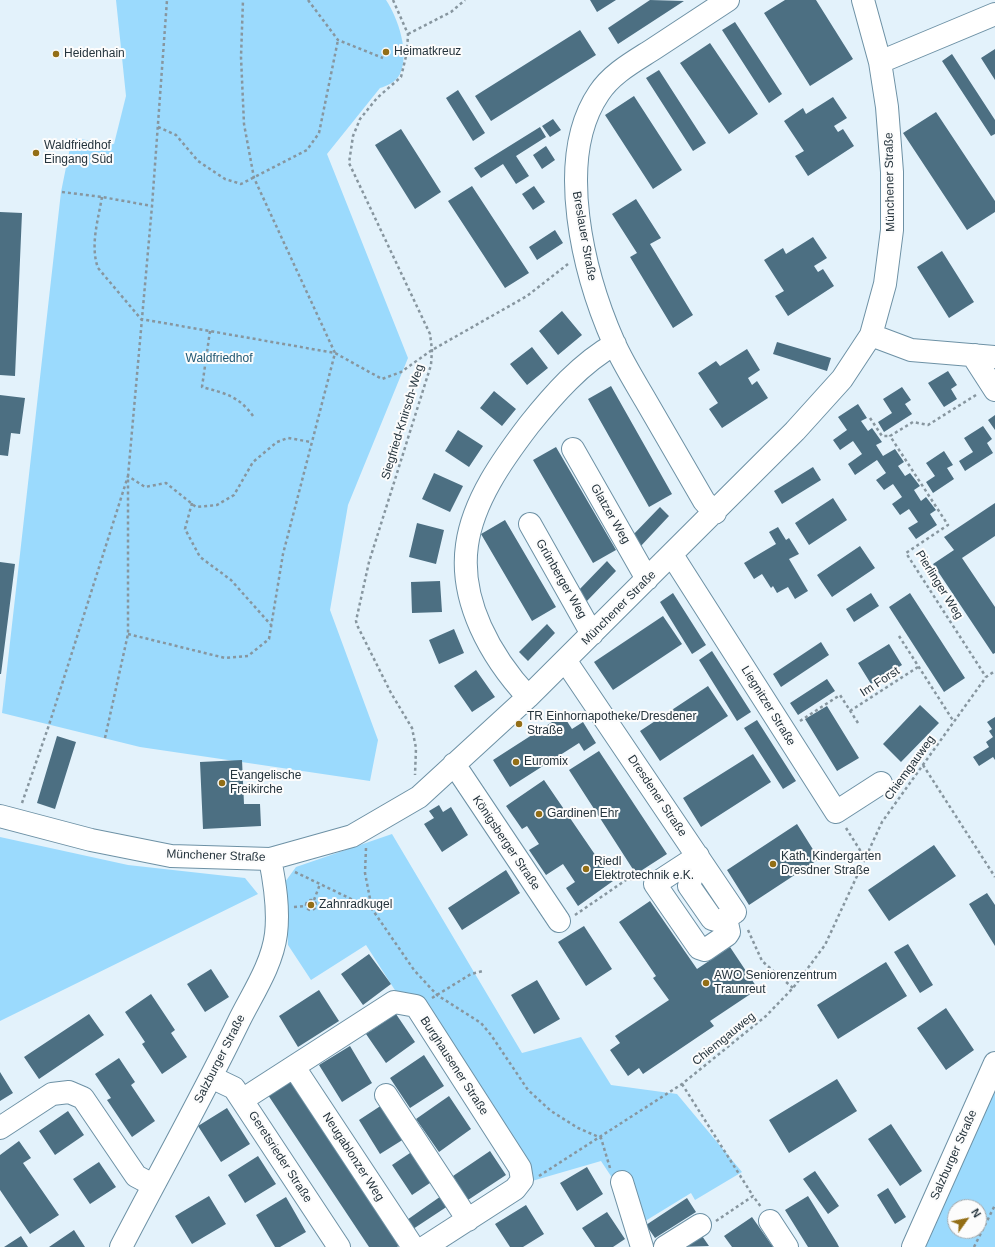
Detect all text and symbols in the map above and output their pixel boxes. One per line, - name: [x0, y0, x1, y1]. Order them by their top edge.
- place label: Heimatkreuz: [394, 45, 461, 59]
- place label: Heidenhain: [64, 47, 125, 61]
- marker: Heimatkreuz: [381, 47, 391, 57]
- marker: Heidenhain: [51, 49, 61, 59]
- street label: Münchener Straße: [882, 132, 898, 232]
- place label: Waldfriedhof Eingang Süd: [44, 139, 113, 167]
- marker: Waldfriedhof Eingang Süd: [31, 148, 41, 158]
- street label: Breslauer Straße: [569, 190, 599, 282]
- park label: Waldfriedhof: [186, 352, 252, 366]
- street label: Siegfried-Knirsch-Weg: [379, 363, 427, 481]
- street label: Glatzer Weg: [587, 482, 633, 546]
- street label: Grünberger Weg: [532, 537, 590, 621]
- street label: Pierlinger Weg: [912, 548, 966, 622]
- street label: Münchener Straße: [579, 568, 659, 648]
- street label: Liegnitzer Straße: [738, 663, 798, 749]
- street label: Im Forst: [858, 664, 902, 700]
- place label: TR Einhornapotheke/Dresdener Straße: [527, 710, 696, 738]
- marker: TR Einhornapotheke/Dresdener Straße: [514, 719, 524, 729]
- street label: Chiemgauweg: [882, 733, 938, 803]
- street label: Dresdener Straße: [624, 752, 690, 840]
- place label: Euromix: [524, 755, 568, 769]
- marker: Euromix: [511, 757, 521, 767]
- place label: Evangelische Freikirche: [230, 769, 301, 797]
- marker: Evangelische Freikirche: [217, 778, 227, 788]
- street label: Königsberger Straße: [469, 793, 543, 893]
- place label: Gardinen Ehr: [547, 807, 618, 821]
- marker: Gardinen Ehr: [534, 809, 544, 819]
- street label: Münchener Straße: [166, 847, 266, 865]
- place label: Kath. Kindergarten Dresdner Straße: [781, 850, 881, 878]
- place label: Riedl Elektrotechnik e.K.: [594, 855, 694, 883]
- marker: Kath. Kindergarten Dresdner Straße: [768, 859, 778, 869]
- marker: Riedl Elektrotechnik e.K.: [581, 864, 591, 874]
- place label: Zahnradkugel: [319, 898, 392, 912]
- marker: Zahnradkugel: [306, 900, 316, 910]
- place label: AWO Seniorenzentrum Traunreut: [714, 969, 837, 997]
- marker: AWO Seniorenzentrum Traunreut: [701, 978, 711, 988]
- street label: Chiemgauweg: [690, 1009, 758, 1069]
- street label: Salzburger Straße: [191, 1012, 249, 1106]
- street label: Burghausener Straße: [417, 1014, 491, 1118]
- street label: Salzburger Straße: [928, 1108, 980, 1202]
- street label: Geretsrieder Straße: [245, 1109, 315, 1205]
- street label: Neugablonzer Weg: [319, 1110, 387, 1204]
- north arrow: [947, 1199, 987, 1239]
- text: N: [969, 1206, 983, 1220]

